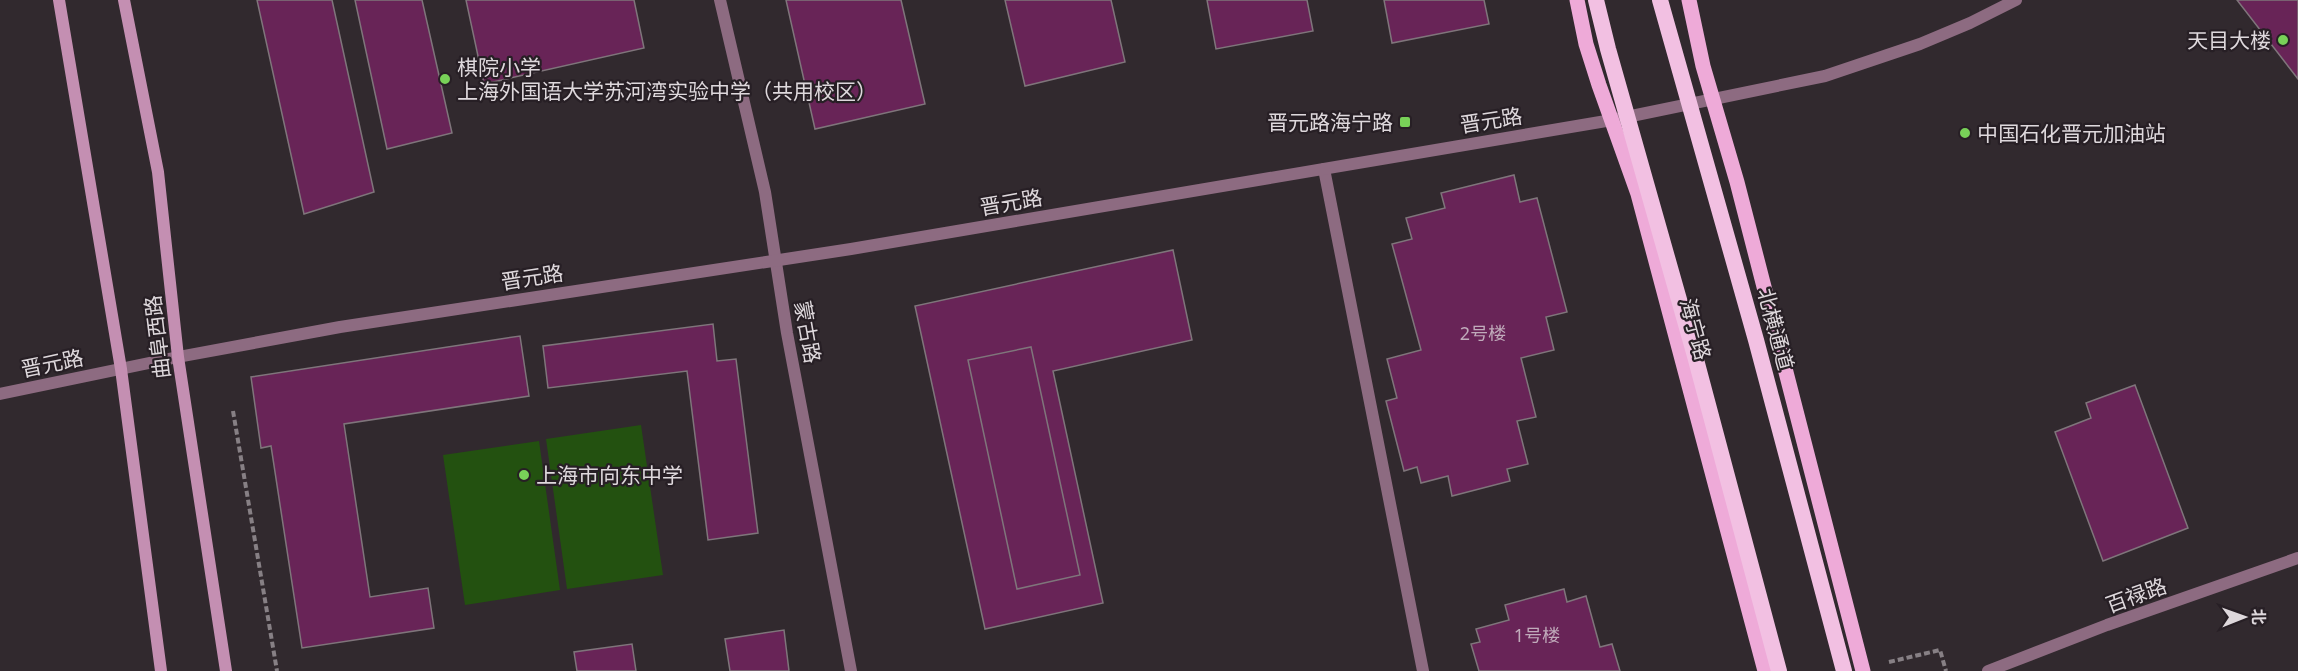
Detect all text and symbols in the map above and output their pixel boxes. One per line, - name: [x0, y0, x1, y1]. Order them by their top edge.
- place label: 天目大楼: [2187, 26, 2271, 54]
- marker: 天目大楼: [2276, 33, 2290, 47]
- place label: 棋院小学 上海外国语大学苏河湾实验中学（共用校区）: [457, 53, 877, 105]
- marker: 棋院小学 上海外国语大学苏河湾实验中学（共用校区）: [438, 72, 452, 86]
- street label: 晋元路: [1458, 101, 1524, 139]
- place label: 晋元路海宁路: [1267, 108, 1393, 136]
- marker: 晋元路海宁路: [1398, 115, 1412, 129]
- place label: 中国石化晋元加油站: [1977, 119, 2166, 147]
- marker: 中国石化晋元加油站: [1958, 126, 1972, 140]
- street label: 晋元路: [978, 183, 1044, 221]
- street label: 晋元路: [499, 258, 565, 296]
- street label: 北横通道: [1752, 285, 1800, 373]
- street label: 曲阜西路: [138, 294, 176, 380]
- street label: 海宁路: [1674, 295, 1718, 363]
- street label: 蒙古路: [789, 299, 827, 365]
- house number: 2号楼: [1460, 321, 1506, 345]
- street label: 晋元路: [18, 343, 86, 383]
- place label: 上海市向东中学: [536, 461, 683, 489]
- marker: 上海市向东中学: [517, 468, 531, 482]
- street label: 百禄路: [2102, 571, 2170, 619]
- north arrow: [2214, 587, 2274, 647]
- text: 北: [2248, 609, 2270, 625]
- house number: 1号楼: [1514, 623, 1560, 647]

